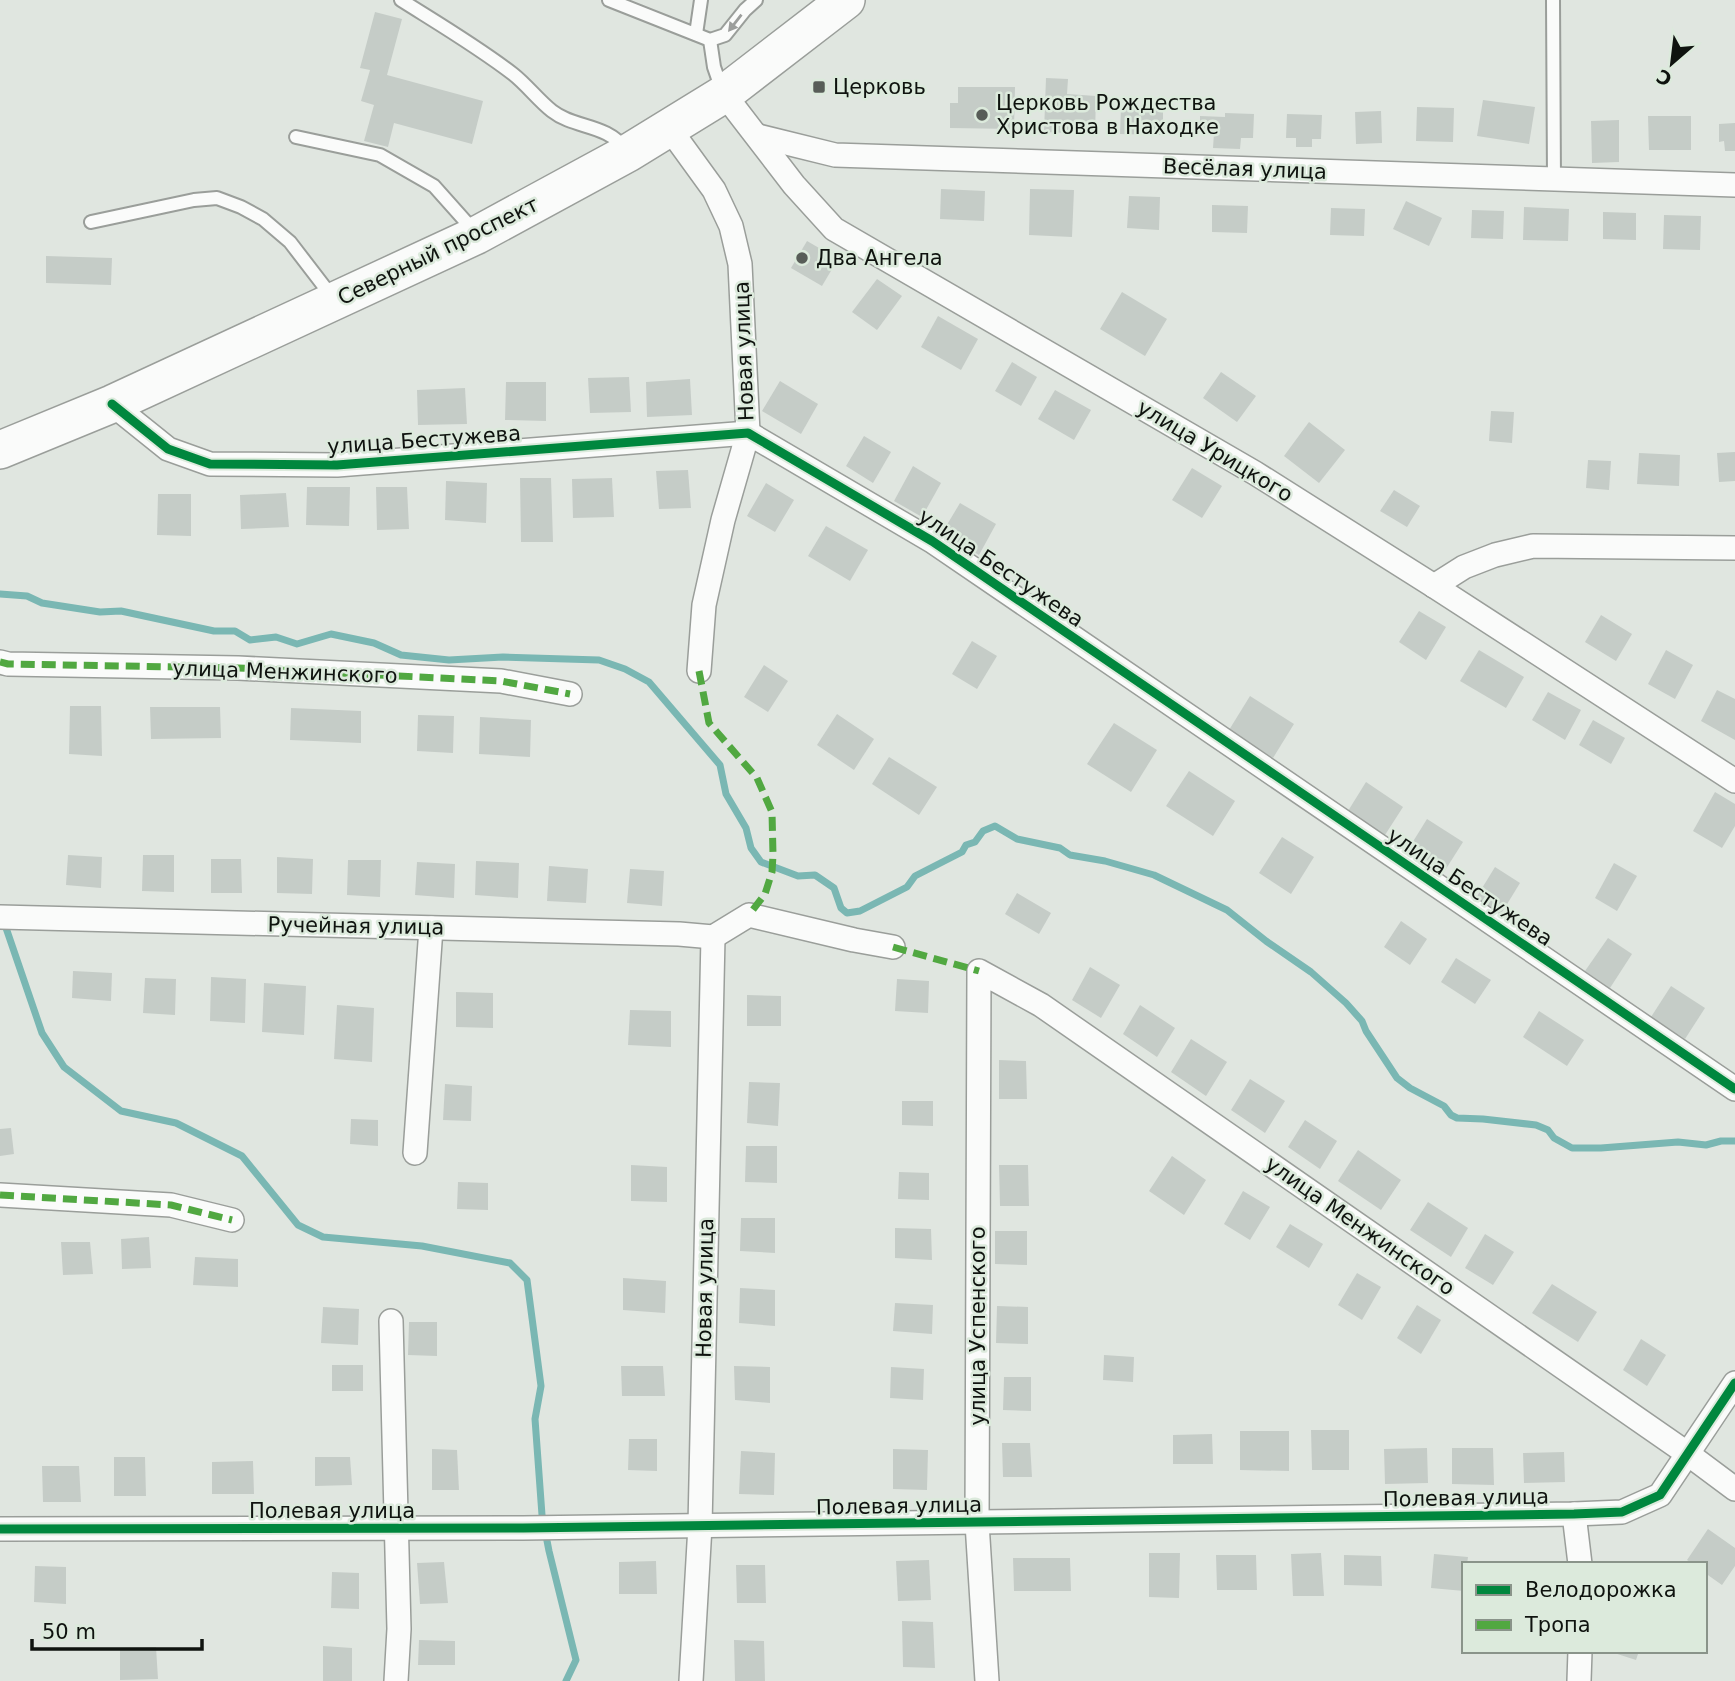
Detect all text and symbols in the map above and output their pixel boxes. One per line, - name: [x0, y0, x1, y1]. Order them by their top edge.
- one-way arrow: [727, 13, 742, 31]
- north arrow: [1637, 28, 1707, 98]
- text: С: [1653, 65, 1675, 91]
- place label: Церковь: [833, 75, 926, 99]
- marker: Церковь: [811, 79, 827, 95]
- place label: Церковь Рождества Христова в Находке: [996, 91, 1219, 139]
- marker: Церковь Рождества Христова в Находке: [974, 107, 990, 123]
- street label: Весёлая улица: [1163, 154, 1327, 184]
- street label: Северный проспект: [334, 192, 542, 310]
- place label: Два Ангела: [816, 246, 943, 270]
- marker: Два Ангела: [794, 250, 810, 266]
- street label: Новая улица: [730, 281, 758, 421]
- street label: улица Урицкого: [1133, 395, 1297, 507]
- street label: улица Бестужева: [326, 421, 522, 459]
- street label: улица Бестужева: [914, 504, 1088, 632]
- street label: улица Менжинского: [172, 656, 398, 688]
- street label: улица Бестужева: [1383, 823, 1557, 951]
- street label: Ручейная улица: [267, 912, 445, 940]
- street label: улица Менжинского: [1261, 1152, 1459, 1300]
- street label: Новая улица: [692, 1218, 718, 1358]
- street label: улица Успенского: [966, 1226, 990, 1426]
- street label: Полевая улица: [1383, 1485, 1549, 1511]
- street label: Полевая улица: [816, 1493, 982, 1519]
- street label: Полевая улица: [249, 1499, 415, 1523]
- legend: [1462, 1562, 1707, 1653]
- text: Велодорожка: [1525, 1578, 1677, 1602]
- scale bar: [32, 1608, 201, 1652]
- text: Тропа: [1524, 1613, 1591, 1637]
- text: 50 m: [42, 1620, 96, 1644]

